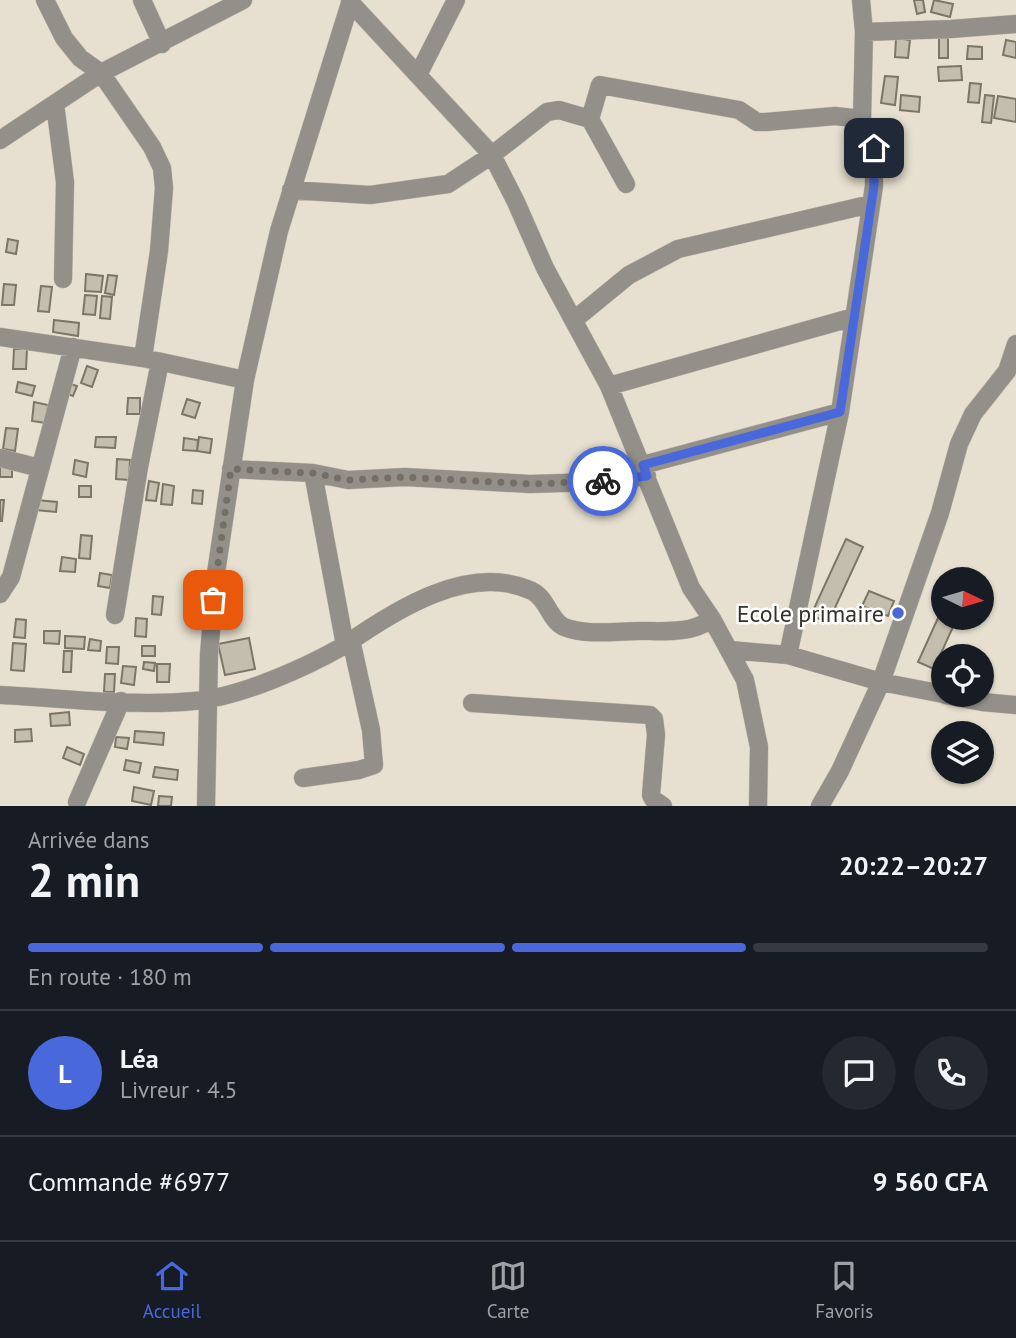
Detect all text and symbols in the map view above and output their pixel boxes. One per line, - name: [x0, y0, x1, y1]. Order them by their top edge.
- pin: [844, 118, 904, 178]
- icon: home: [855, 129, 893, 167]
- courier: [568, 446, 638, 516]
- icon: bike: [584, 462, 622, 500]
- north arrow: [931, 567, 994, 630]
- map controls: [931, 567, 994, 784]
- pin: [183, 570, 243, 630]
- icon: bag: [194, 581, 232, 619]
- place label: Ecole primaire: [737, 598, 884, 629]
- marker: Ecole primaire: [890, 605, 906, 621]
- button: locate: [931, 644, 994, 707]
- button: layers: [931, 721, 994, 784]
- text: Arrivée dans: [28, 825, 149, 854]
- text: 20:22–20:27: [839, 849, 988, 882]
- text: 2 min: [28, 850, 140, 910]
- text: En route · 180 m: [28, 962, 192, 991]
- button: chat: [822, 1036, 896, 1110]
- button: phone: [914, 1036, 988, 1110]
- text: Léa: [120, 1042, 159, 1075]
- text: L: [58, 1057, 72, 1090]
- text: Livreur · 4.5: [120, 1075, 237, 1104]
- text: Commande #6977: [28, 1165, 230, 1198]
- text: 9 560 CFA: [873, 1165, 988, 1198]
- tab: Accueil: [143, 1257, 201, 1323]
- tab: Carte: [487, 1257, 530, 1323]
- tab: Favoris: [815, 1257, 873, 1323]

